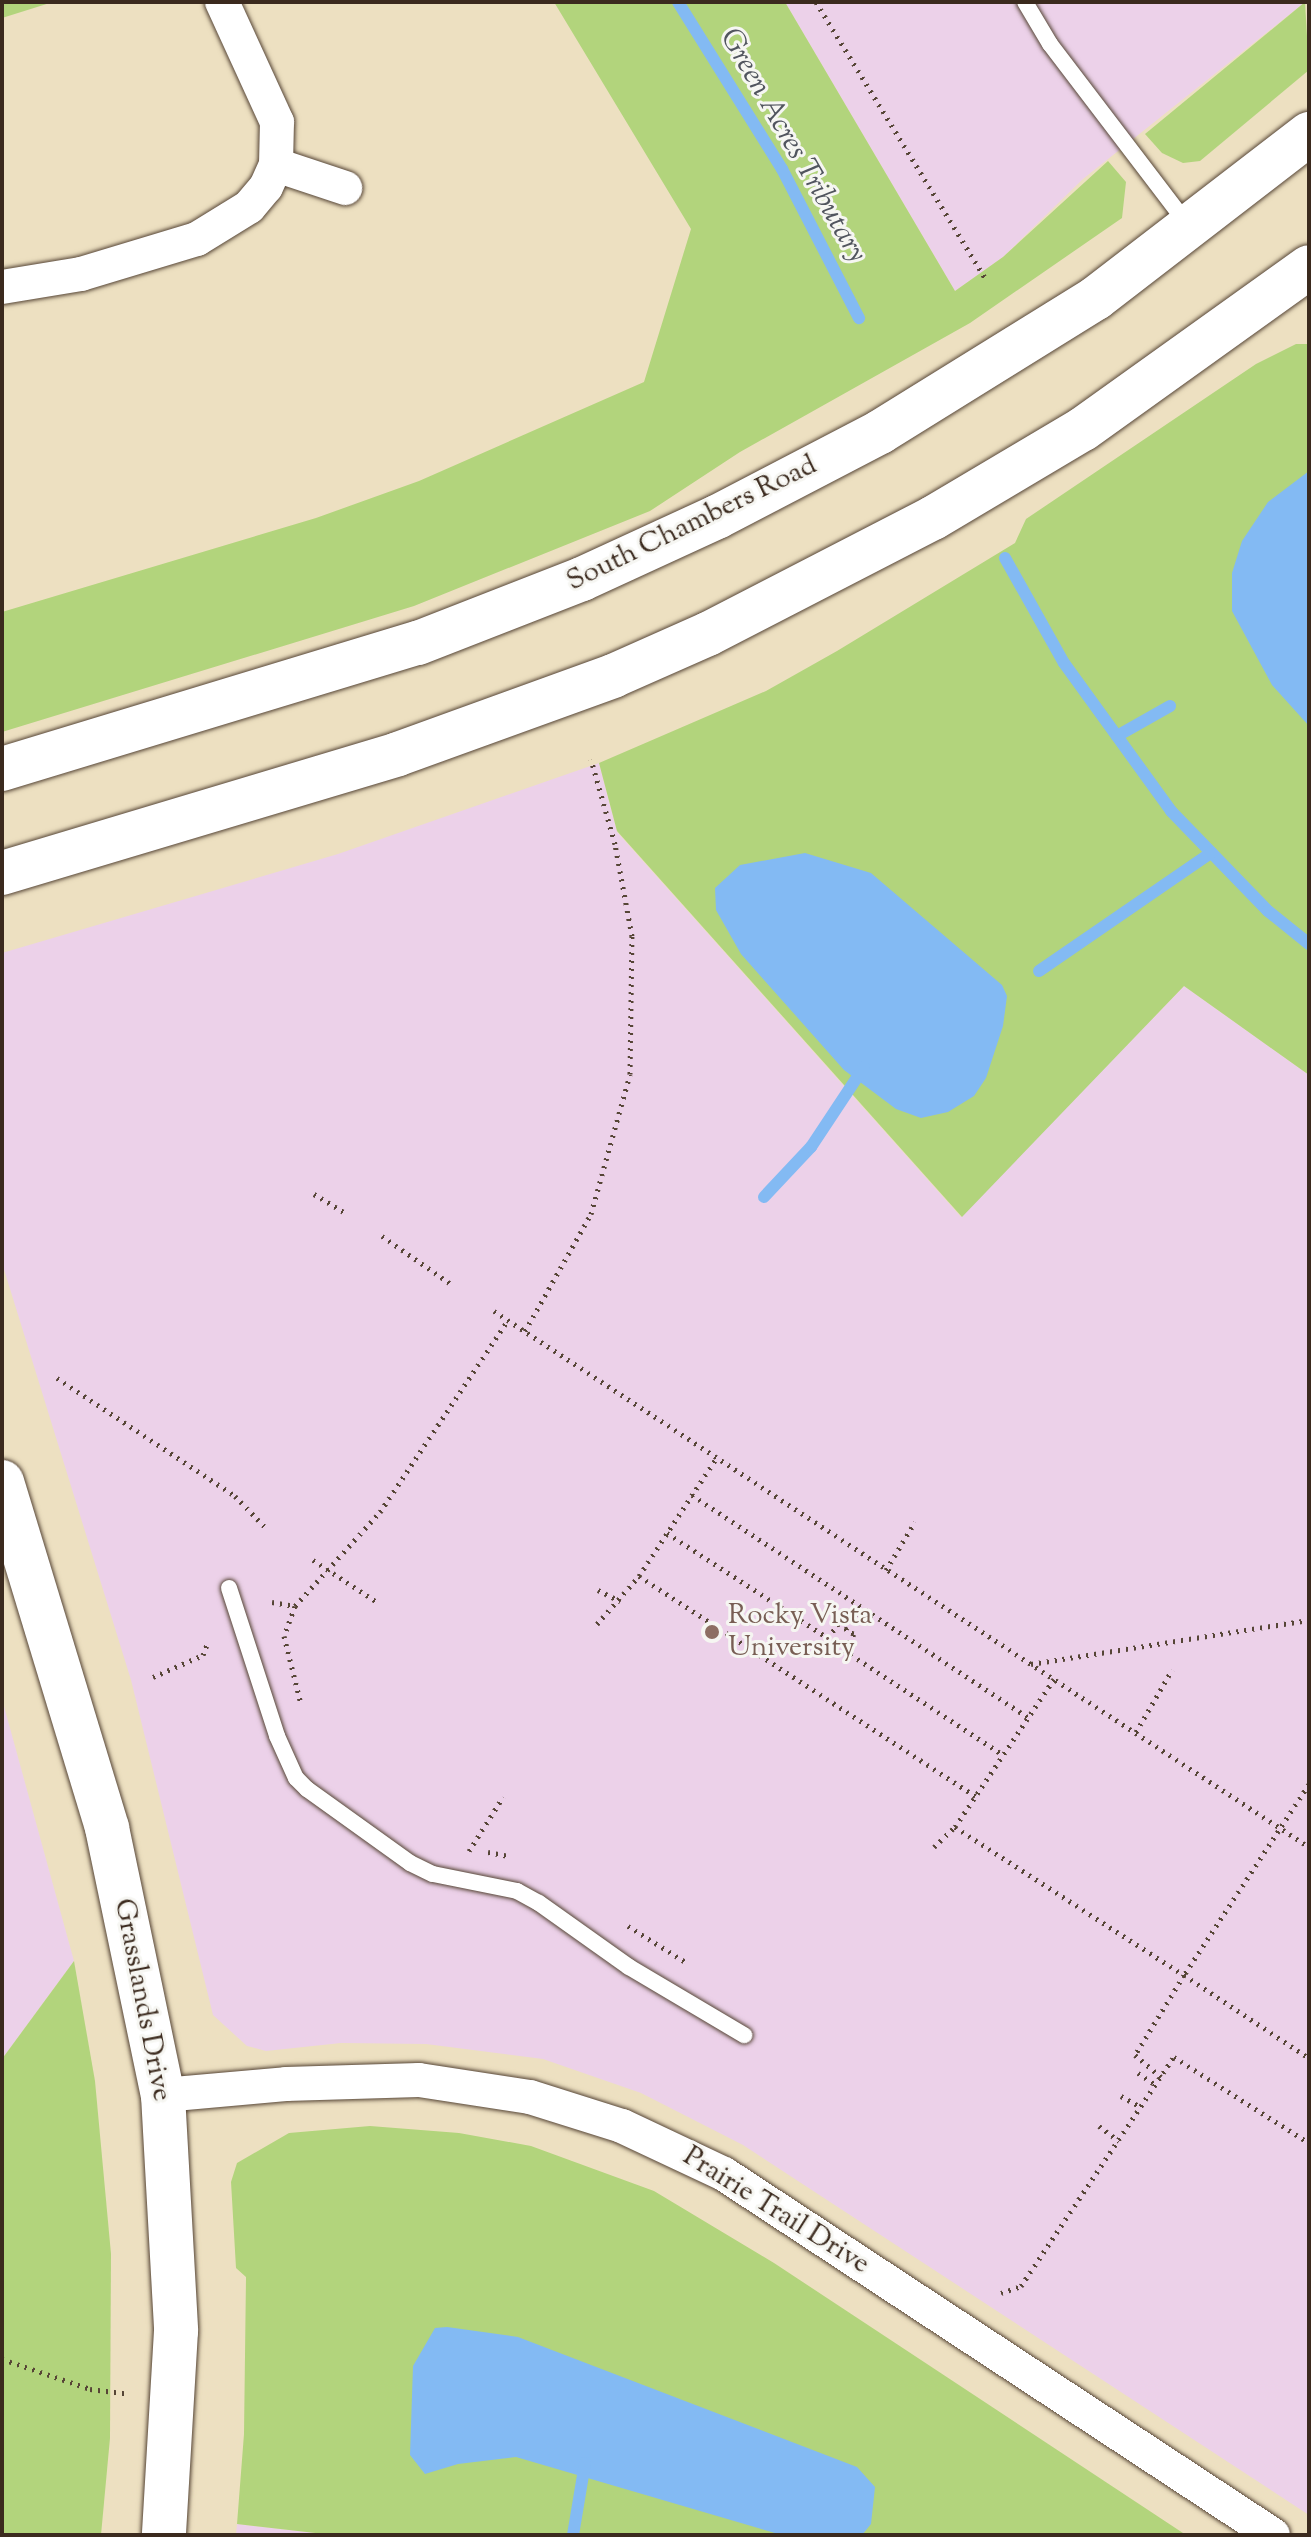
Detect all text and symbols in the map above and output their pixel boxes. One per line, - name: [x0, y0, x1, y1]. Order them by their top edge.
- water label: Green Acres Tributary: [711, 23, 873, 269]
- street label: South Chambers Road: [562, 449, 822, 599]
- place label: Rocky Vista University: [728, 1599, 872, 1665]
- marker: Rocky Vista University: [703, 1623, 721, 1641]
- street label: Grasslands Drive: [106, 1896, 178, 2104]
- street label: Prairie Trail Drive: [676, 2140, 876, 2282]

